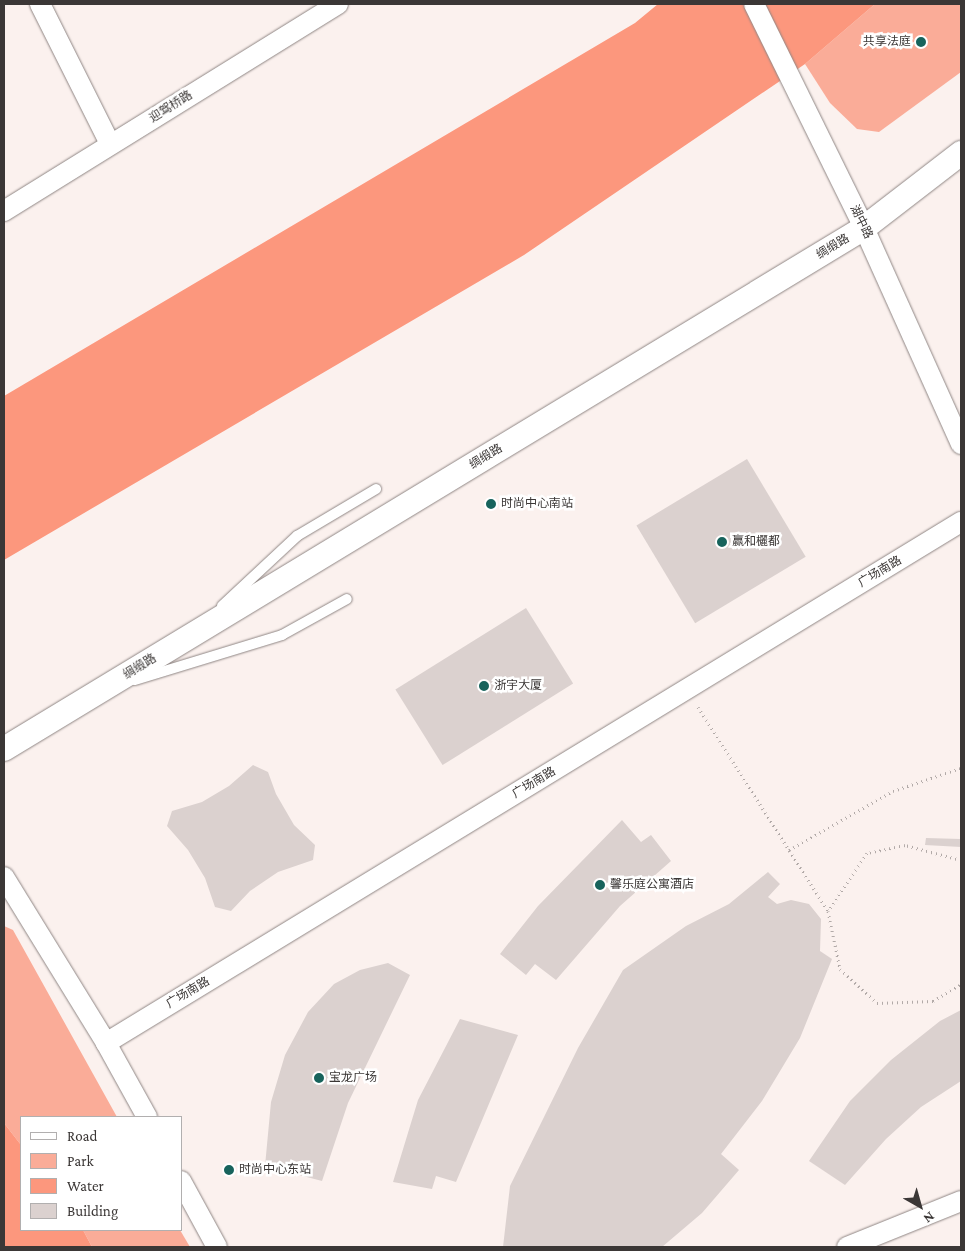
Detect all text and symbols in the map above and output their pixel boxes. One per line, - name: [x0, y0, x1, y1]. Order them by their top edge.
- place label: 共享法庭: [863, 35, 911, 49]
- marker: 共享法庭: [915, 36, 927, 48]
- street label: 迎驾桥路: [147, 88, 195, 126]
- street label: 湖中路: [847, 203, 875, 241]
- street label: 绸缎路: [814, 232, 852, 262]
- street label: 绸缎路: [467, 442, 505, 472]
- place label: 时尚中心南站: [501, 497, 573, 511]
- marker: 时尚中心南站: [485, 498, 497, 510]
- place label: 赢和欐都: [732, 535, 780, 549]
- marker: 赢和欐都: [716, 536, 728, 548]
- street label: 广场南路: [856, 553, 904, 591]
- street label: 绸缎路: [121, 651, 159, 683]
- place label: 浙宇大厦: [494, 679, 542, 693]
- marker: 浙宇大厦: [478, 680, 490, 692]
- street label: 广场南路: [510, 764, 558, 802]
- place label: 馨乐庭公寓酒店: [610, 878, 694, 892]
- marker: 馨乐庭公寓酒店: [594, 879, 606, 891]
- street label: 广场南路: [164, 974, 212, 1012]
- place label: 宝龙广场: [329, 1071, 377, 1085]
- marker: 宝龙广场: [313, 1072, 325, 1084]
- legend: [20, 1116, 182, 1231]
- text: Road: [67, 1128, 97, 1144]
- text: Park: [67, 1153, 94, 1169]
- place label: 时尚中心东站: [239, 1163, 311, 1177]
- marker: 时尚中心东站: [223, 1164, 235, 1176]
- text: Water: [67, 1178, 104, 1194]
- north arrow: [895, 1181, 945, 1231]
- text: Building: [67, 1203, 118, 1219]
- text: N: [921, 1209, 938, 1227]

